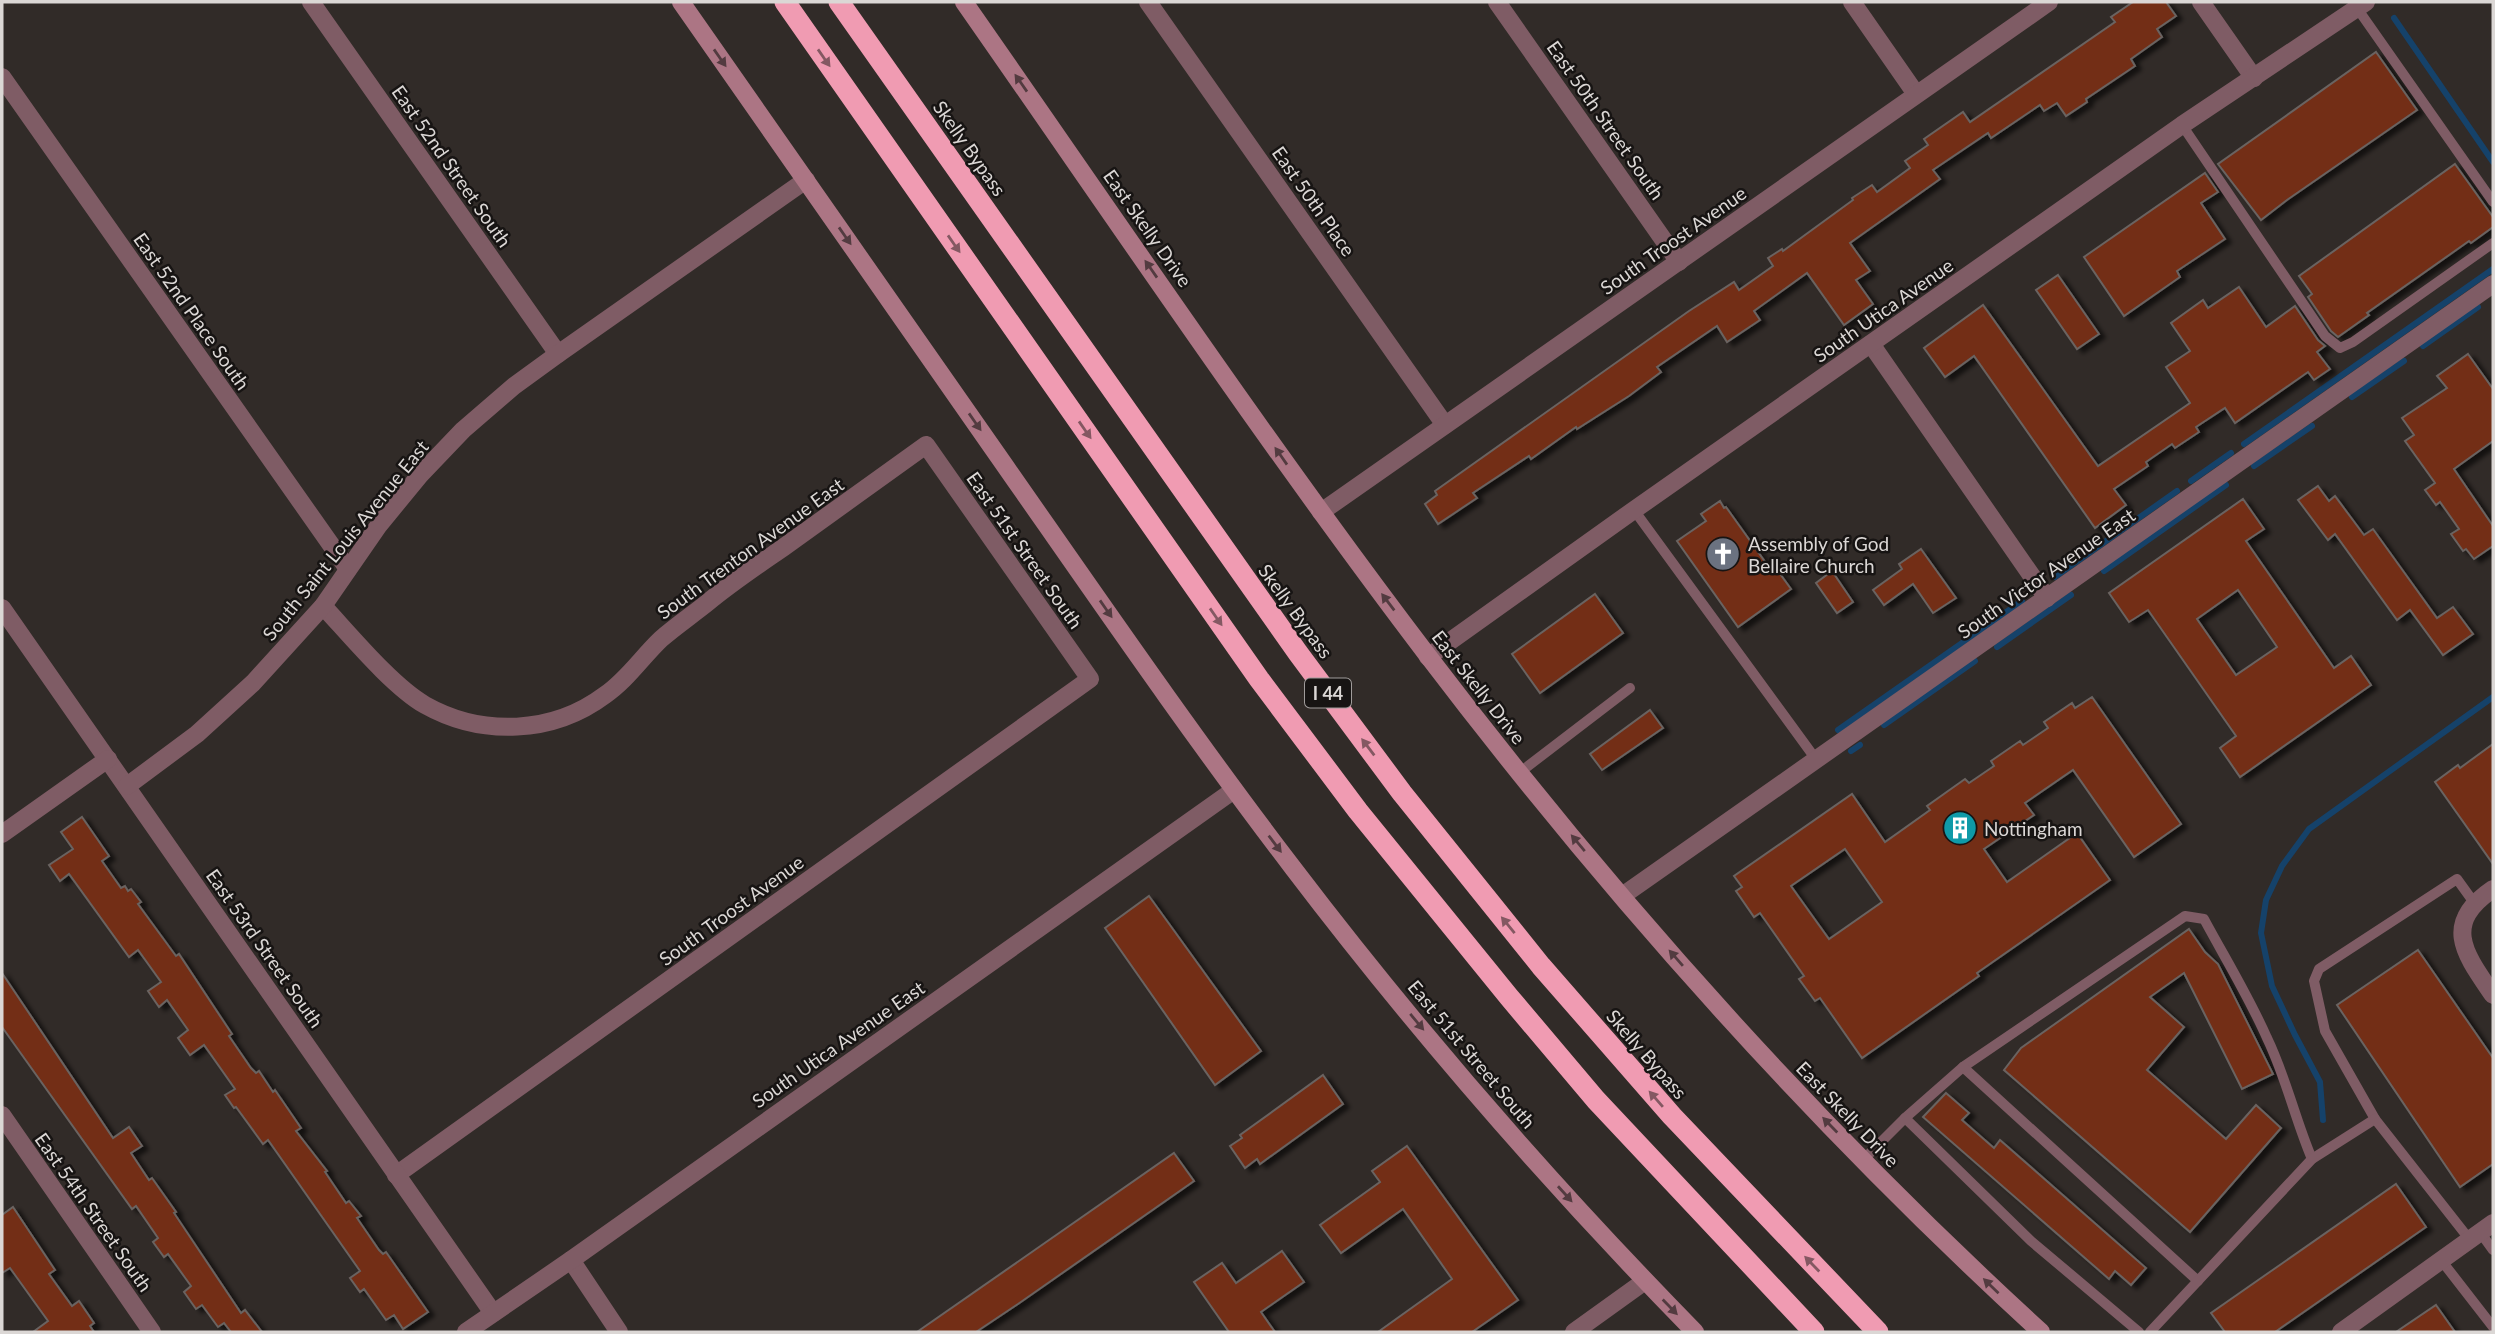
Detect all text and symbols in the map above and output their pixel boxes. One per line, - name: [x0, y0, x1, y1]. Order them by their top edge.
- street label: East 50th Street South: [1543, 36, 1669, 204]
- one-way arrow: [713, 49, 727, 67]
- one-way arrow: [817, 49, 831, 67]
- one-way arrow: [1014, 74, 1028, 92]
- street label: East 52nd Street South: [387, 81, 517, 251]
- street label: Skelly Bypass: [929, 96, 1011, 200]
- street label: East 50th Place: [1268, 142, 1360, 260]
- street label: East Skelly Drive: [1099, 165, 1197, 291]
- street label: South Troost Avenue: [1596, 181, 1750, 299]
- one-way arrow: [838, 227, 852, 245]
- street label: East 52nd Place South: [129, 228, 255, 394]
- one-way arrow: [947, 235, 961, 253]
- street label: South Utica Avenue: [1809, 253, 1957, 367]
- one-way arrow: [1144, 260, 1158, 278]
- one-way arrow: [968, 413, 982, 431]
- one-way arrow: [1078, 421, 1092, 439]
- street label: South Saint Louis Avenue East: [257, 435, 433, 645]
- one-way arrow: [1275, 447, 1289, 465]
- street label: East 51st Street South: [962, 467, 1088, 633]
- street label: South Trenton Avenue East: [652, 472, 848, 623]
- street label: South Victor Avenue East: [1953, 503, 2139, 643]
- place label: Assembly of God Bellaire Church: [1748, 532, 1889, 577]
- church icon: Assembly of God Bellaire Church: [1704, 535, 1742, 573]
- street label: Skelly Bypass: [1254, 559, 1338, 663]
- one-way arrow: [1381, 593, 1395, 611]
- one-way arrow: [1098, 600, 1112, 618]
- one-way arrow: [1208, 608, 1222, 626]
- street label: East Skelly Drive: [1427, 626, 1531, 748]
- road number: I 44: [1305, 678, 1351, 708]
- one-way arrow: [1360, 738, 1375, 756]
- building icon: Nottingham: [1941, 809, 1979, 847]
- place label: Nottingham: [1984, 817, 2083, 840]
- one-way arrow: [1268, 835, 1282, 853]
- one-way arrow: [1571, 835, 1586, 852]
- street label: South Troost Avenue: [654, 850, 808, 970]
- street label: East 53rd Street South: [202, 864, 328, 1032]
- one-way arrow: [1501, 917, 1516, 935]
- one-way arrow: [1668, 949, 1684, 967]
- street label: East 51st Street South: [1403, 975, 1541, 1133]
- street label: South Utica Avenue East: [747, 976, 929, 1112]
- street label: Skelly Bypass: [1602, 1005, 1692, 1103]
- one-way arrow: [1409, 1013, 1425, 1031]
- street label: East Skelly Drive: [1792, 1056, 1904, 1172]
- one-way arrow: [1649, 1090, 1664, 1107]
- one-way arrow: [1821, 1117, 1838, 1134]
- street label: East 54th Street South: [31, 1128, 157, 1296]
- one-way arrow: [1557, 1185, 1573, 1202]
- one-way arrow: [1804, 1256, 1820, 1273]
- one-way arrow: [1983, 1278, 2000, 1294]
- one-way arrow: [1661, 1298, 1678, 1315]

